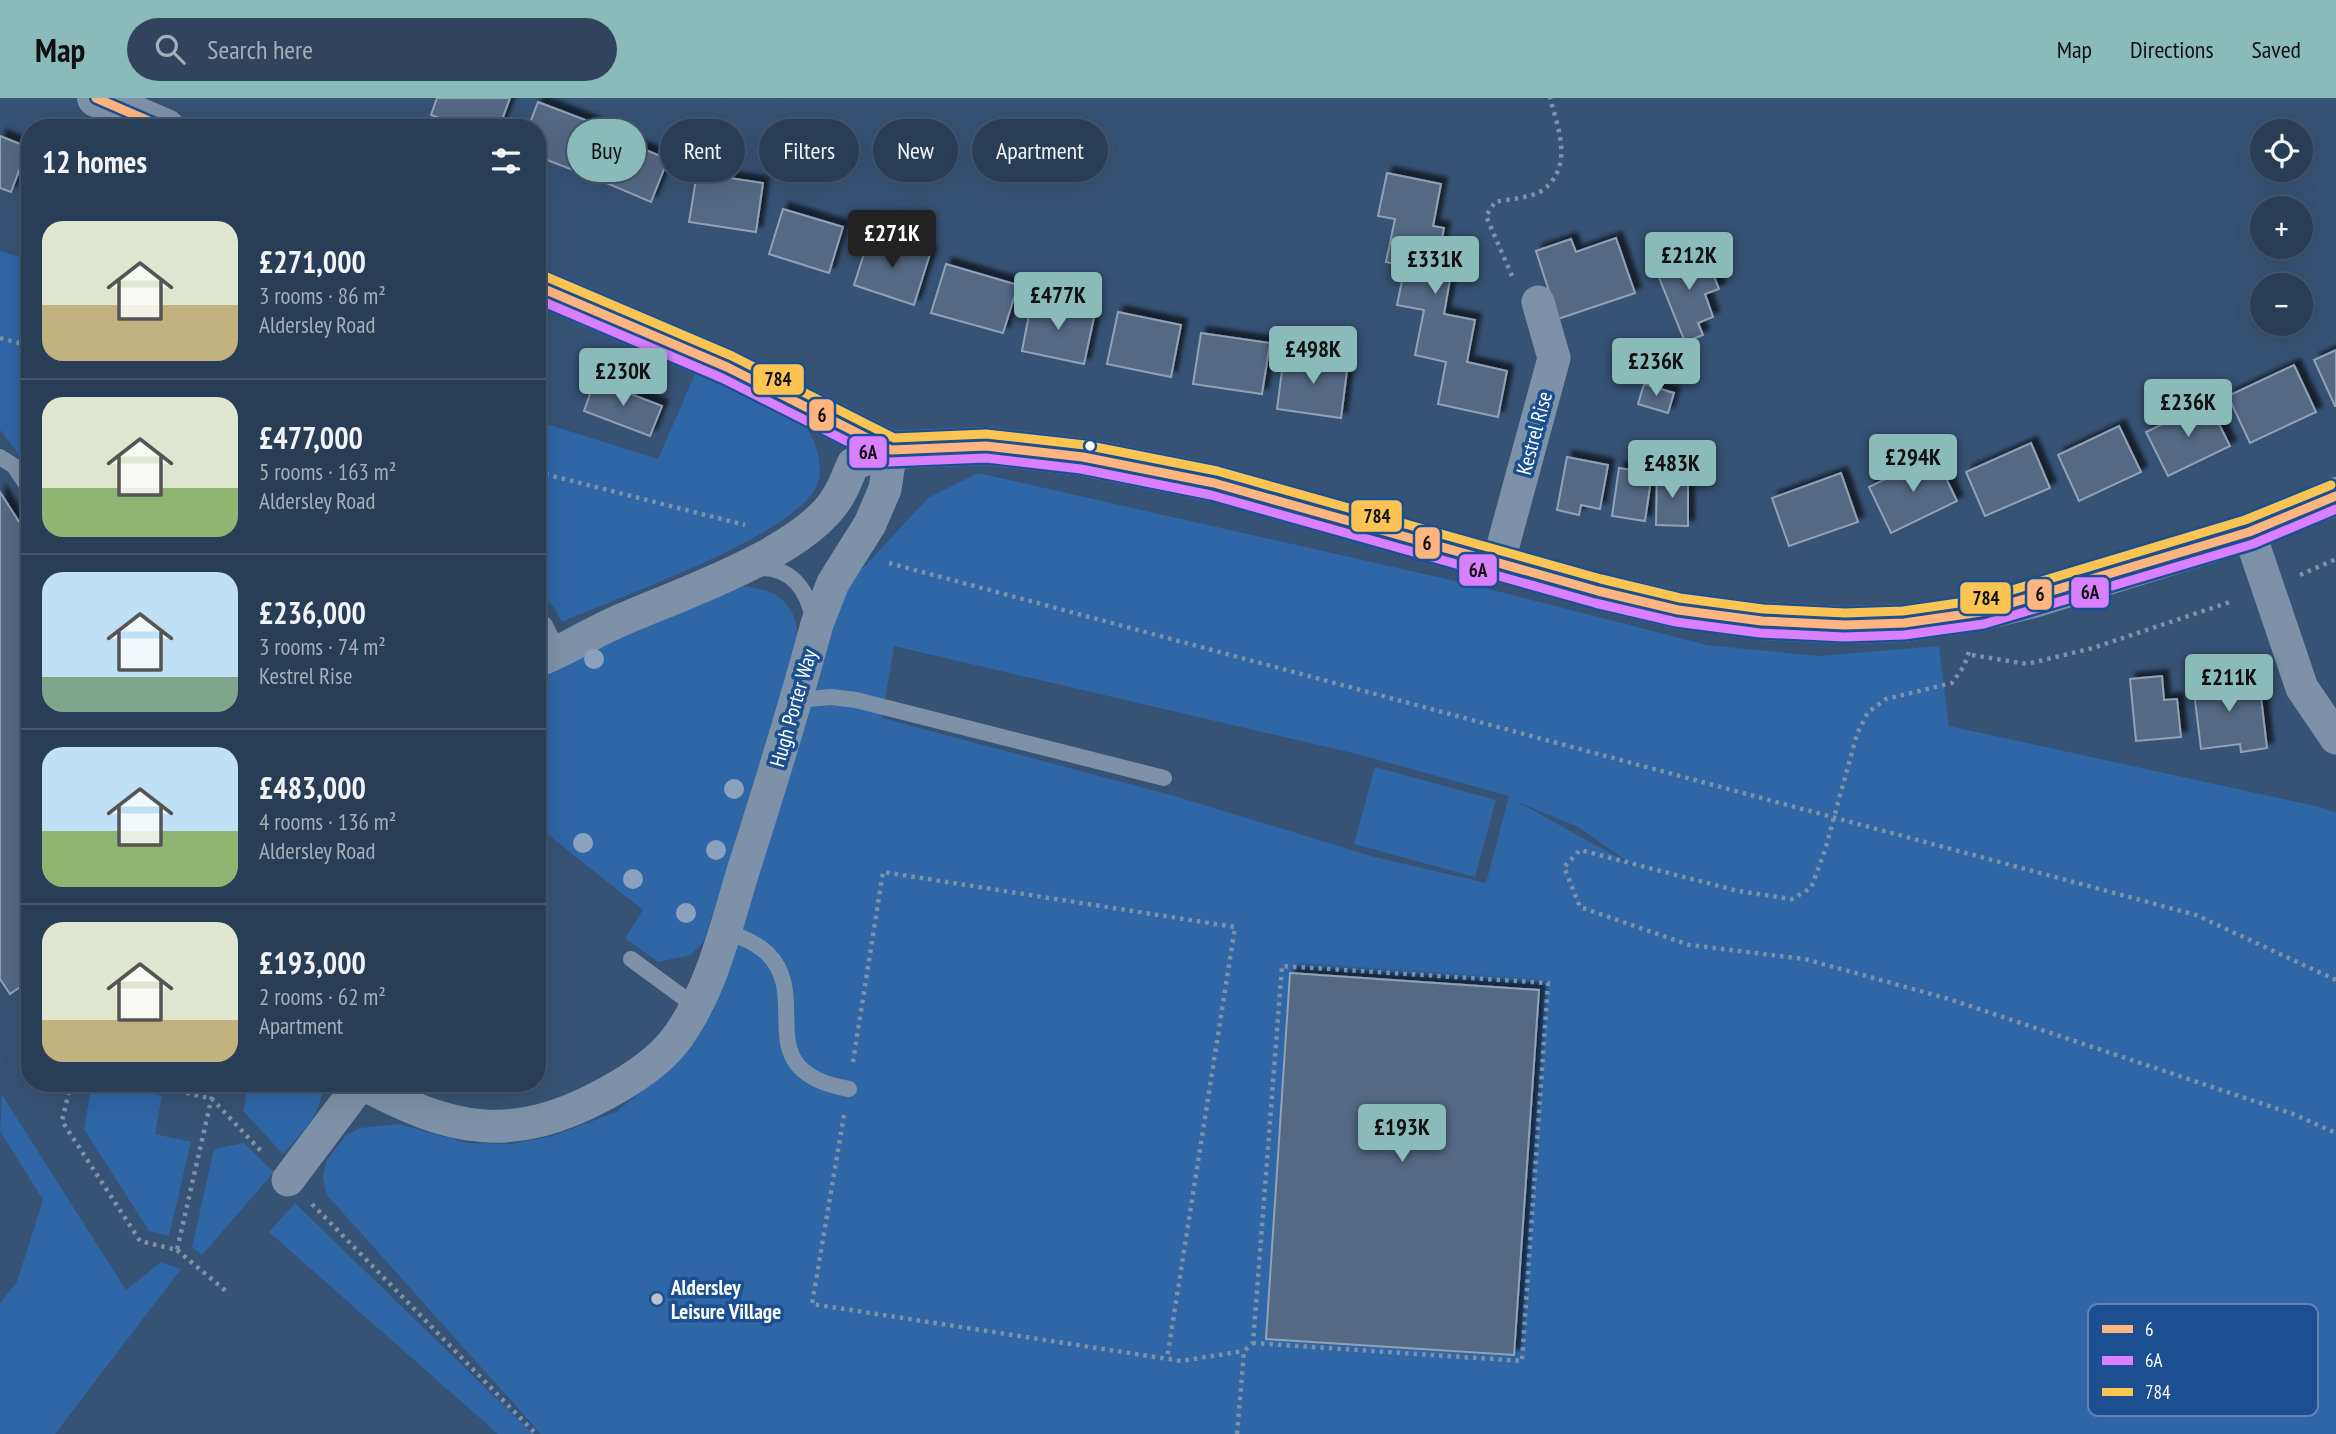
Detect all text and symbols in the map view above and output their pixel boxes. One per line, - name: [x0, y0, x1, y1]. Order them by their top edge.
- search box: [127, 18, 617, 81]
- text: Map: [35, 28, 85, 71]
- icon: search: [151, 30, 189, 68]
- text: Search here: [207, 33, 313, 66]
- text: Map: [2057, 34, 2092, 65]
- text: Directions: [2130, 34, 2214, 65]
- text: Saved: [2252, 34, 2301, 65]
- chip: Buy: [567, 119, 646, 182]
- chip: Rent: [660, 119, 745, 182]
- chip: Filters: [759, 119, 859, 182]
- chip: New: [873, 119, 958, 182]
- chip: Apartment: [972, 119, 1108, 182]
- map controls: [2250, 119, 2313, 336]
- button: locate: [2250, 119, 2313, 182]
- text: 12 homes: [42, 142, 147, 181]
- icon: filters: [487, 142, 525, 180]
- button: +: [2250, 196, 2313, 259]
- pin: £271K: [843, 211, 941, 270]
- text: £271K: [864, 218, 920, 247]
- pin: £212K: [1640, 232, 1738, 292]
- pin: £331K: [1386, 236, 1484, 296]
- text: £212K: [1661, 240, 1717, 269]
- text: £271,000: [259, 242, 366, 281]
- text: £331K: [1407, 244, 1463, 273]
- icon: home: [98, 249, 182, 333]
- pin: £477K: [1009, 272, 1107, 332]
- button: −: [2250, 273, 2313, 336]
- text: £477K: [1030, 280, 1086, 309]
- text: 3 rooms · 86 m²: [259, 281, 386, 310]
- text: Aldersley Road: [259, 310, 375, 339]
- pin: £498K: [1264, 327, 1362, 386]
- text: £498K: [1285, 334, 1341, 363]
- pin: £236K: [1607, 338, 1705, 398]
- text: £236K: [1628, 346, 1684, 375]
- pin: £230K: [574, 348, 672, 408]
- text: £230K: [595, 356, 651, 385]
- line badge: 784: [752, 363, 805, 396]
- text: 784: [764, 367, 792, 391]
- pin: £236K: [2139, 380, 2237, 439]
- text: £236K: [2160, 387, 2216, 416]
- street label: Kestrel Rise: [1510, 388, 1558, 478]
- line badge: 6: [808, 398, 835, 432]
- text: 6: [817, 403, 827, 427]
- text: £477,000: [259, 418, 363, 457]
- icon: home: [98, 425, 182, 509]
- pin: £294K: [1864, 434, 1962, 494]
- line badge: 6A: [848, 435, 888, 469]
- unlabelled marker: [1083, 439, 1097, 453]
- text: 6A: [859, 440, 878, 464]
- pin: £483K: [1623, 440, 1721, 500]
- text: £294K: [1885, 442, 1941, 471]
- text: £483K: [1644, 448, 1700, 477]
- text: 5 rooms · 163 m²: [259, 457, 396, 486]
- text: Aldersley Road: [259, 486, 375, 515]
- line badge: 784: [1350, 499, 1403, 533]
- text: 784: [1363, 504, 1391, 528]
- line badge: 6: [1414, 526, 1441, 560]
- text: 6: [1422, 531, 1432, 555]
- line badge: 6A: [1458, 553, 1498, 587]
- text: 6A: [1469, 558, 1488, 582]
- line badge: 6A: [2070, 576, 2110, 609]
- line badge: 6: [2026, 578, 2053, 611]
- text: 6A: [2081, 580, 2100, 604]
- line badge: 784: [1959, 581, 2012, 615]
- text: 6: [2035, 582, 2045, 606]
- text: 784: [1972, 586, 2000, 610]
- text: £236,000: [259, 593, 366, 632]
- icon: home: [98, 600, 182, 684]
- text: 3 rooms · 74 m²: [259, 632, 386, 661]
- street label: Hugh Porter Way: [763, 646, 823, 770]
- pin: £211K: [2180, 654, 2278, 714]
- text: Kestrel Rise: [259, 661, 352, 690]
- text: £211K: [2201, 662, 2257, 691]
- text: £483,000: [259, 768, 366, 807]
- icon: home: [98, 775, 182, 859]
- text: 4 rooms · 136 m²: [259, 807, 396, 836]
- text: Aldersley Road: [259, 836, 375, 865]
- text: £193,000: [259, 943, 366, 982]
- icon: home: [98, 950, 182, 1034]
- text: 2 rooms · 62 m²: [259, 982, 386, 1011]
- text: Apartment: [259, 1011, 343, 1040]
- pin: £193K: [1353, 1104, 1451, 1164]
- text: £193K: [1374, 1112, 1430, 1141]
- place label: Aldersley Leisure Village: [670, 1274, 781, 1325]
- marker: Aldersley Leisure Village: [649, 1291, 665, 1307]
- legend: [2088, 1304, 2318, 1416]
- text: 6: [2145, 1317, 2154, 1341]
- text: 6A: [2145, 1348, 2163, 1372]
- text: 784: [2145, 1380, 2171, 1404]

